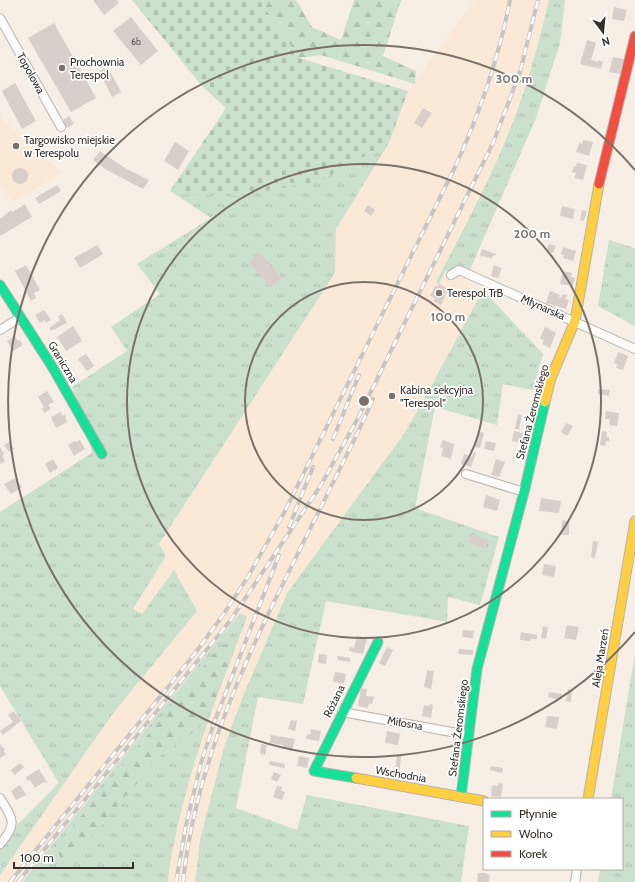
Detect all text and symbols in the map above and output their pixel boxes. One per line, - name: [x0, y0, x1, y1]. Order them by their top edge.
- north arrow: [583, 12, 623, 52]
- text: N: [600, 34, 611, 49]
- house number: 6b: [131, 36, 141, 47]
- street label: Topolowa: [14, 50, 48, 97]
- place label: Prochownia Terespol: [70, 55, 125, 82]
- marker: Prochownia Terespol: [57, 63, 67, 73]
- text: 300 m: [496, 71, 532, 86]
- place label: Targowisko miejskie w Terespolu: [24, 133, 115, 160]
- marker: Targowisko miejskie w Terespolu: [11, 141, 21, 151]
- text: 200 m: [514, 226, 550, 241]
- place label: Terespol TrB: [447, 286, 504, 300]
- marker: Terespol TrB: [434, 288, 444, 298]
- street label: Młynarska: [519, 291, 568, 323]
- text: 100 m: [431, 309, 465, 324]
- street label: Graniczna: [45, 339, 81, 386]
- street label: Stefana Żeromskiego: [513, 363, 551, 461]
- place label: Kabina sekcyjna "Terespol": [400, 383, 474, 410]
- marker: Kabina sekcyjna "Terespol": [387, 391, 397, 401]
- centre of rings: [357, 394, 371, 408]
- street label: Aleja Marzeń: [588, 628, 612, 688]
- street label: Stefana Żeromskiego: [445, 679, 471, 777]
- street label: Różana: [320, 682, 348, 720]
- street label: Miłosna: [386, 713, 425, 733]
- street label: Wschodnia: [374, 763, 428, 785]
- legend: [483, 798, 623, 870]
- text: Płynnie: [519, 806, 557, 821]
- text: Wolno: [519, 826, 553, 841]
- scale bar: [14, 844, 133, 870]
- text: Korek: [519, 846, 548, 861]
- text: 100 m: [20, 850, 54, 865]

